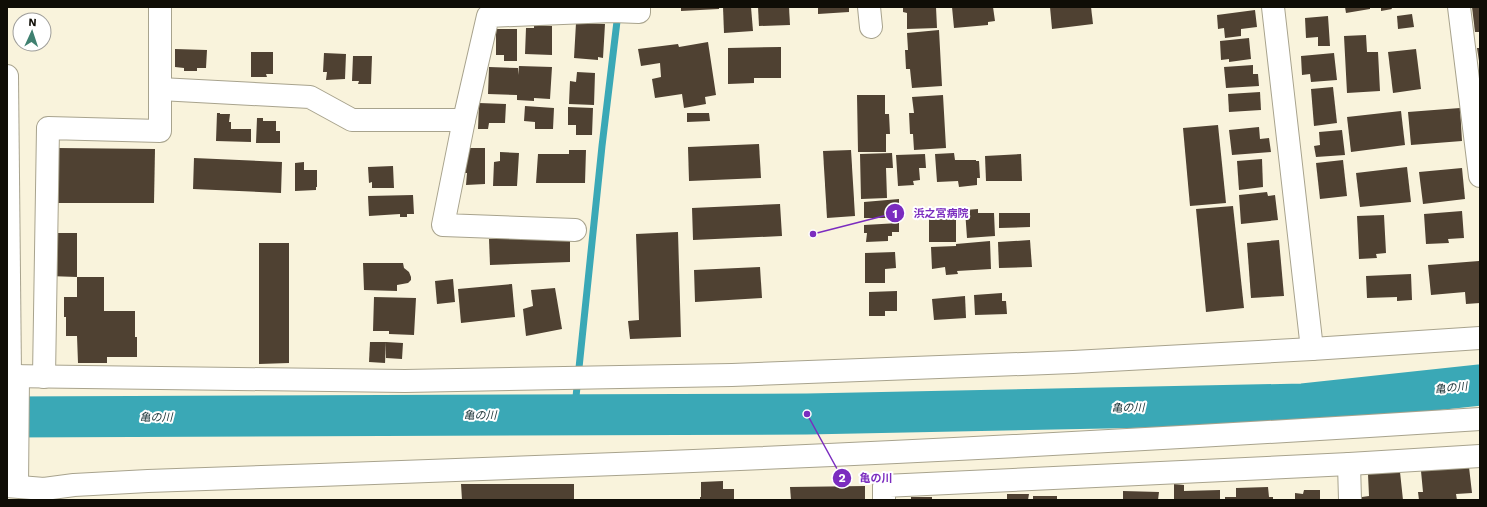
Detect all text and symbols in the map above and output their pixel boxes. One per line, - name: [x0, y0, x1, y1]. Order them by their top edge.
- north arrow: [12, 12, 52, 52]
- text: N: [28, 16, 37, 29]
- callout: 浜之宮病院: [885, 202, 976, 225]
- text: 1: [892, 207, 898, 221]
- text: 浜之宮病院: [914, 207, 969, 220]
- water label: 亀の川: [1434, 380, 1469, 396]
- water label: 亀の川: [1111, 401, 1146, 415]
- water label: 亀の川: [464, 409, 497, 422]
- water label: 亀の川: [140, 411, 173, 424]
- callout: 亀の川: [832, 466, 901, 489]
- text: 2: [838, 471, 846, 485]
- text: 亀の川: [860, 472, 893, 485]

